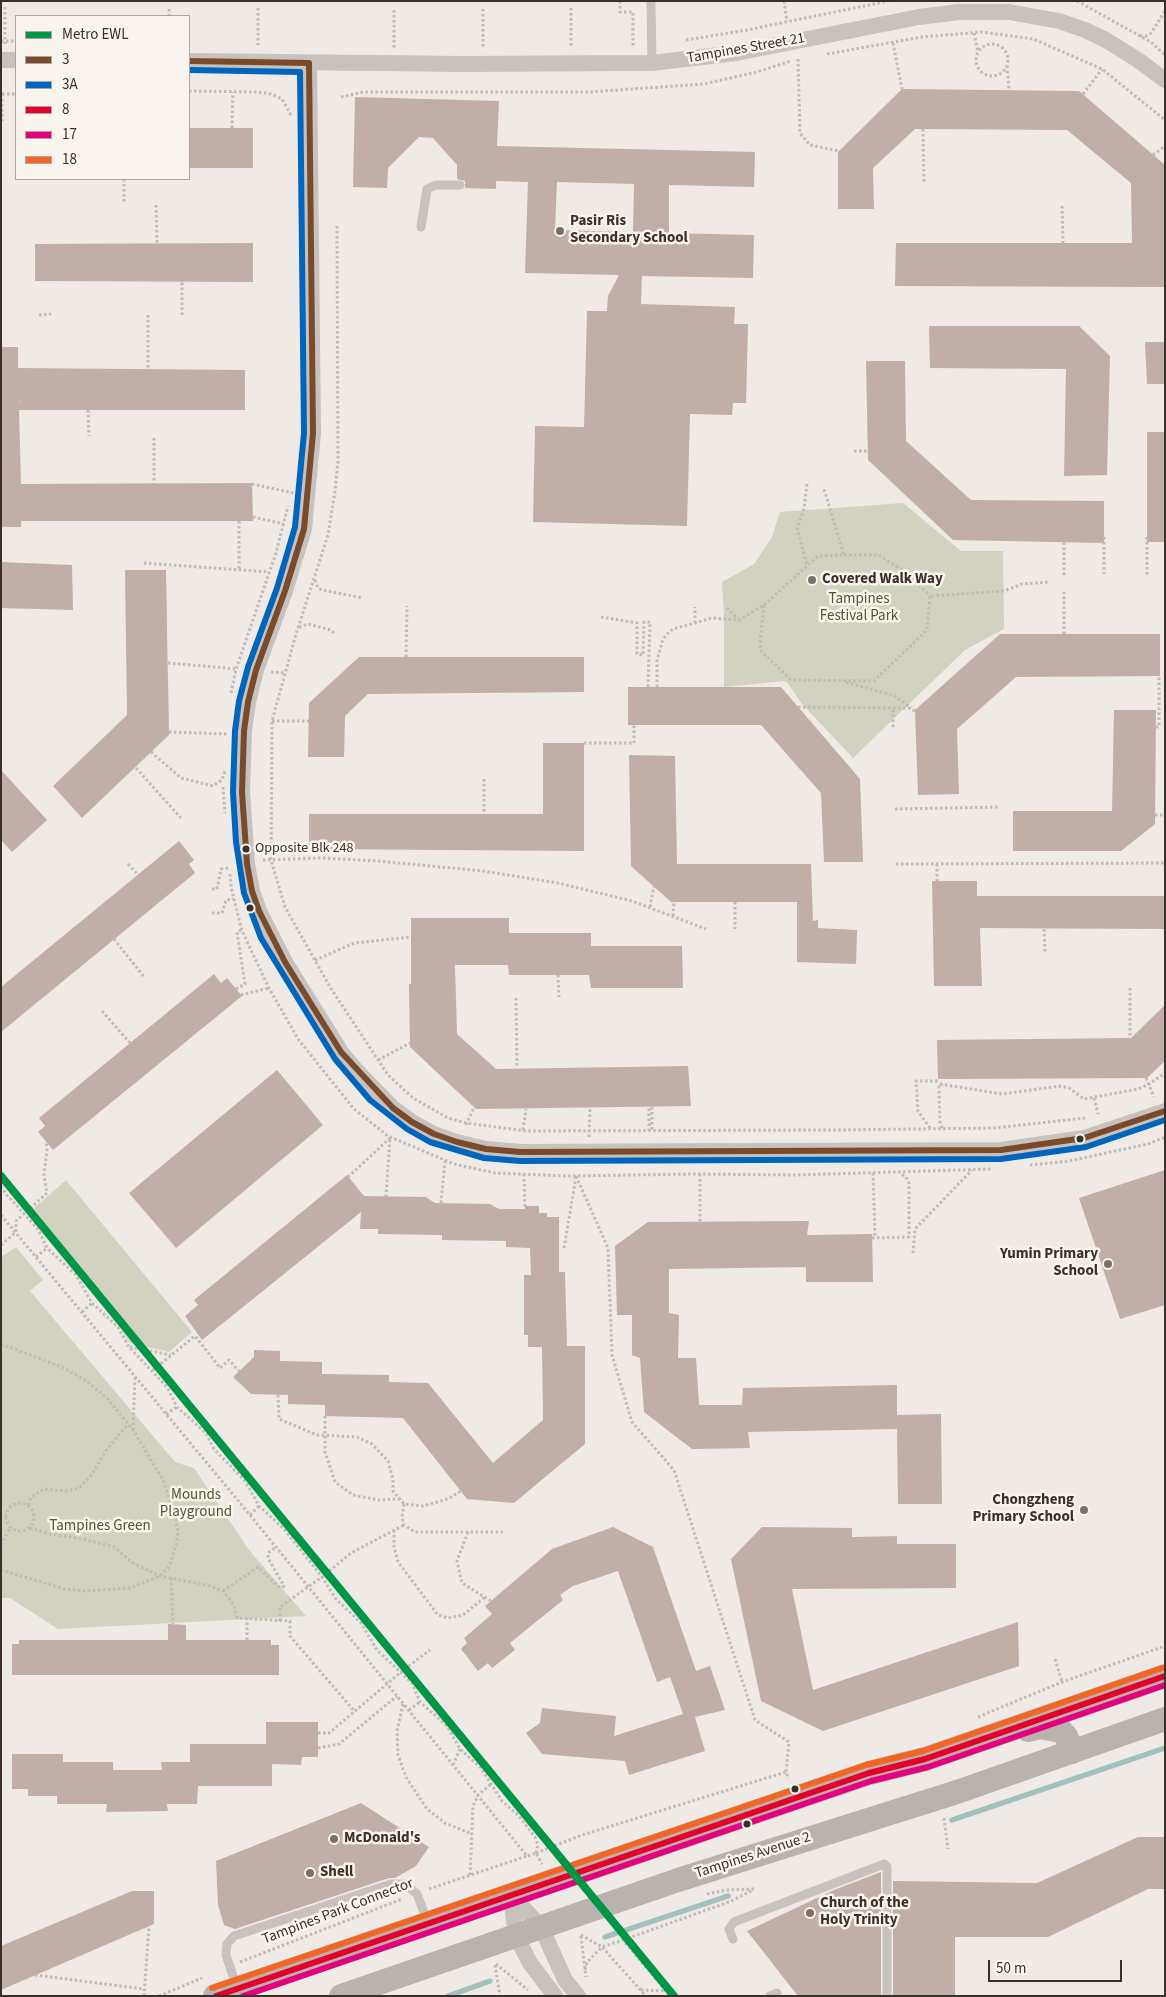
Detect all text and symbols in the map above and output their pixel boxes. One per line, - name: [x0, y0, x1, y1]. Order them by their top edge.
- legend: [15, 15, 190, 180]
- text: Metro EWL: [62, 24, 128, 45]
- street label: Tampines Street 21: [686, 30, 806, 68]
- text: 3: [62, 49, 69, 70]
- text: 3A: [62, 74, 78, 95]
- text: 8: [62, 99, 69, 120]
- text: 17: [62, 124, 77, 145]
- text: 18: [62, 149, 77, 170]
- place label: Pasir Ris Secondary School: [570, 213, 688, 248]
- marker: Pasir Ris Secondary School: [554, 225, 566, 237]
- place label: Covered Walk Way: [822, 571, 943, 589]
- marker: Covered Walk Way: [806, 574, 818, 586]
- park label: Tampines Festival Park: [820, 591, 898, 626]
- place label: Opposite Blk 248: [255, 841, 353, 857]
- marker: Opposite Blk 248: [241, 844, 251, 854]
- unlabelled marker: [245, 903, 255, 913]
- unlabelled marker: [1075, 1134, 1085, 1144]
- place label: Yumin Primary School: [1000, 1246, 1098, 1281]
- marker: Yumin Primary School: [1102, 1258, 1114, 1270]
- park label: Mounds Playground: [160, 1487, 232, 1522]
- place label: Chongzheng Primary School: [972, 1492, 1074, 1527]
- marker: Chongzheng Primary School: [1078, 1504, 1090, 1516]
- park label: Tampines Green: [49, 1518, 151, 1536]
- unlabelled marker: [790, 1784, 800, 1794]
- unlabelled marker: [742, 1819, 752, 1829]
- street label: Tampines Avenue 2: [693, 1829, 813, 1883]
- place label: McDonald's: [344, 1830, 421, 1848]
- marker: McDonald's: [328, 1833, 340, 1845]
- place label: Shell: [320, 1864, 353, 1882]
- marker: Shell: [304, 1867, 316, 1879]
- street label: Tampines Park Connector: [260, 1875, 416, 1949]
- place label: Church of the Holy Trinity: [820, 1895, 909, 1930]
- marker: Church of the Holy Trinity: [804, 1907, 816, 1919]
- scale bar: [991, 1950, 1125, 1982]
- text: 50 m: [996, 1958, 1026, 1979]

